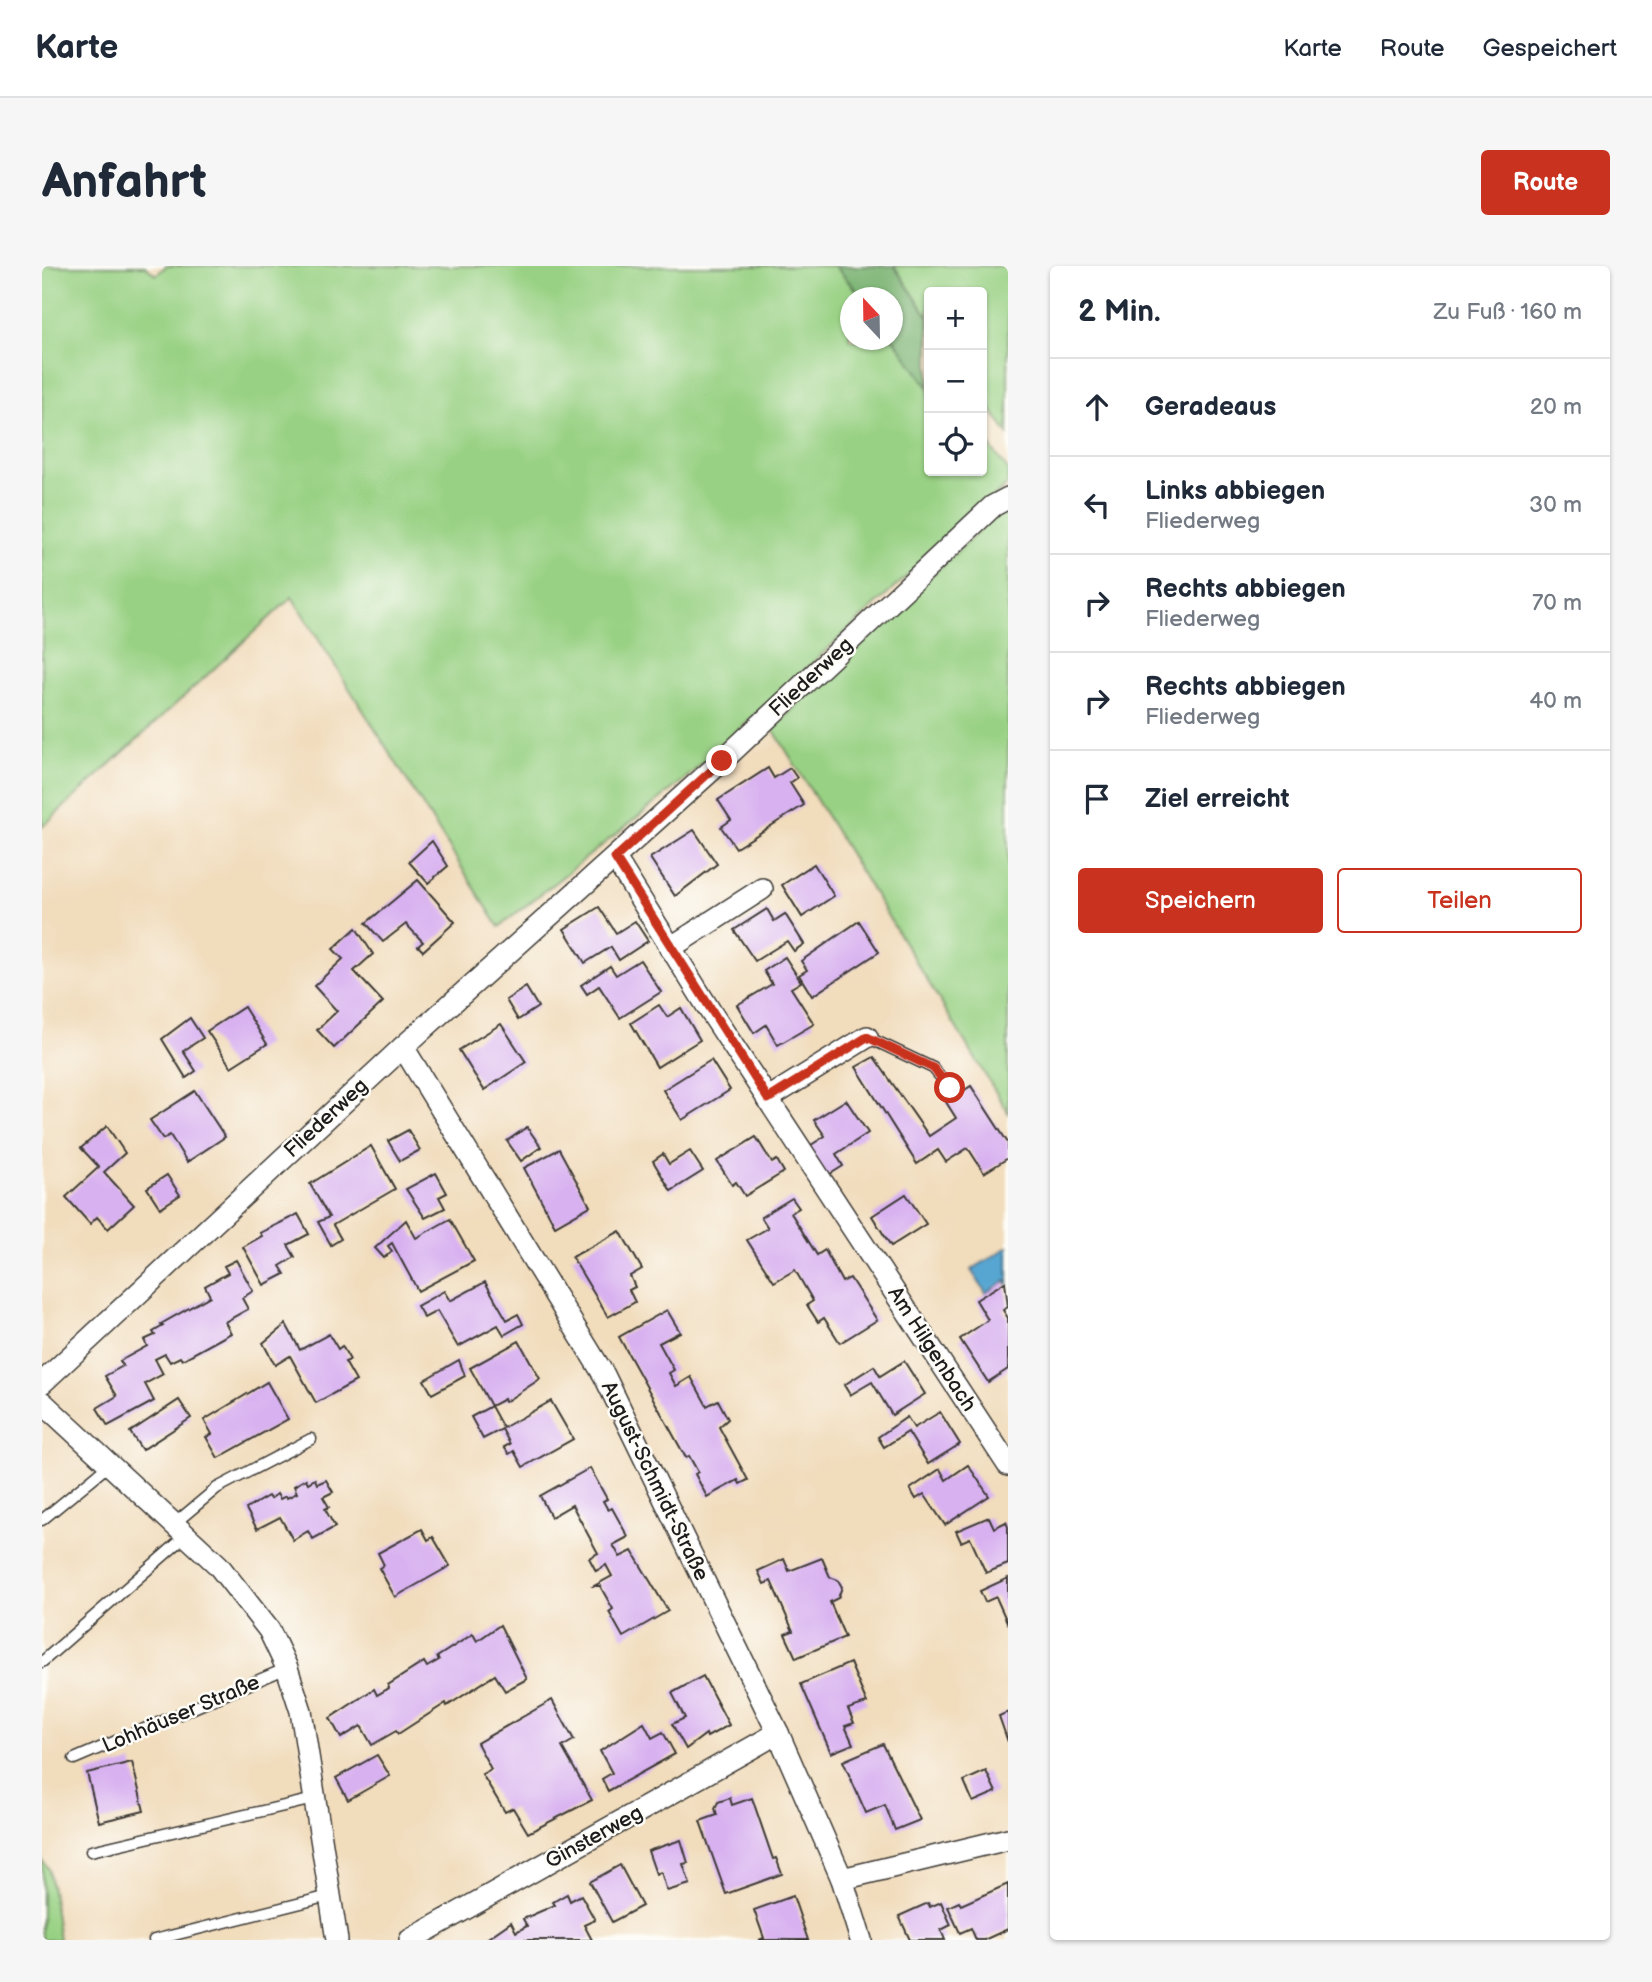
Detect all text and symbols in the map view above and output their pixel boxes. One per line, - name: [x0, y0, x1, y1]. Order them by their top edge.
- text: Karte: [35, 28, 118, 68]
- text: Karte: [1283, 34, 1342, 63]
- text: Route: [1380, 34, 1445, 63]
- text: Gespeichert: [1483, 34, 1617, 63]
- button: Route: [1481, 150, 1610, 215]
- text: Anfahrt: [42, 153, 207, 212]
- north arrow: [840, 287, 903, 350]
- map controls: [924, 287, 987, 476]
- button: +: [924, 287, 987, 350]
- text: 2 Min.: [1078, 294, 1161, 330]
- text: Zu Fuß · 160 m: [1434, 298, 1582, 326]
- button: −: [924, 350, 987, 413]
- icon: ahead: [1078, 388, 1116, 426]
- text: Geradeaus: [1145, 392, 1276, 423]
- text: 20 m: [1530, 393, 1582, 421]
- button: locate: [924, 413, 987, 476]
- text: Links abbiegen: [1145, 476, 1325, 507]
- icon: left: [1078, 486, 1116, 524]
- text: 30 m: [1529, 491, 1582, 519]
- text: Fliederweg: [1145, 507, 1260, 535]
- text: Rechts abbiegen: [1145, 574, 1346, 605]
- icon: right: [1078, 584, 1116, 622]
- text: 70 m: [1532, 589, 1582, 617]
- text: Fliederweg: [1145, 605, 1260, 633]
- street label: Fliederweg: [764, 632, 858, 722]
- text: Rechts abbiegen: [1145, 672, 1346, 703]
- icon: right: [1078, 682, 1116, 720]
- text: 40 m: [1529, 687, 1582, 715]
- text: Fliederweg: [1145, 703, 1260, 731]
- route end: [706, 745, 737, 776]
- icon: arrive: [1078, 780, 1116, 818]
- text: Ziel erreicht: [1145, 784, 1289, 815]
- button: Speichern: [1078, 868, 1323, 933]
- button: Teilen: [1337, 868, 1582, 933]
- route start: [934, 1072, 965, 1103]
- street label: Fliederweg: [279, 1073, 373, 1163]
- street label: Am Hilgenbach: [882, 1282, 982, 1416]
- street label: August-Schmidt-Straße: [596, 1377, 714, 1585]
- street label: Lohhäuser Straße: [99, 1670, 263, 1758]
- street label: Ginsterweg: [541, 1800, 647, 1874]

